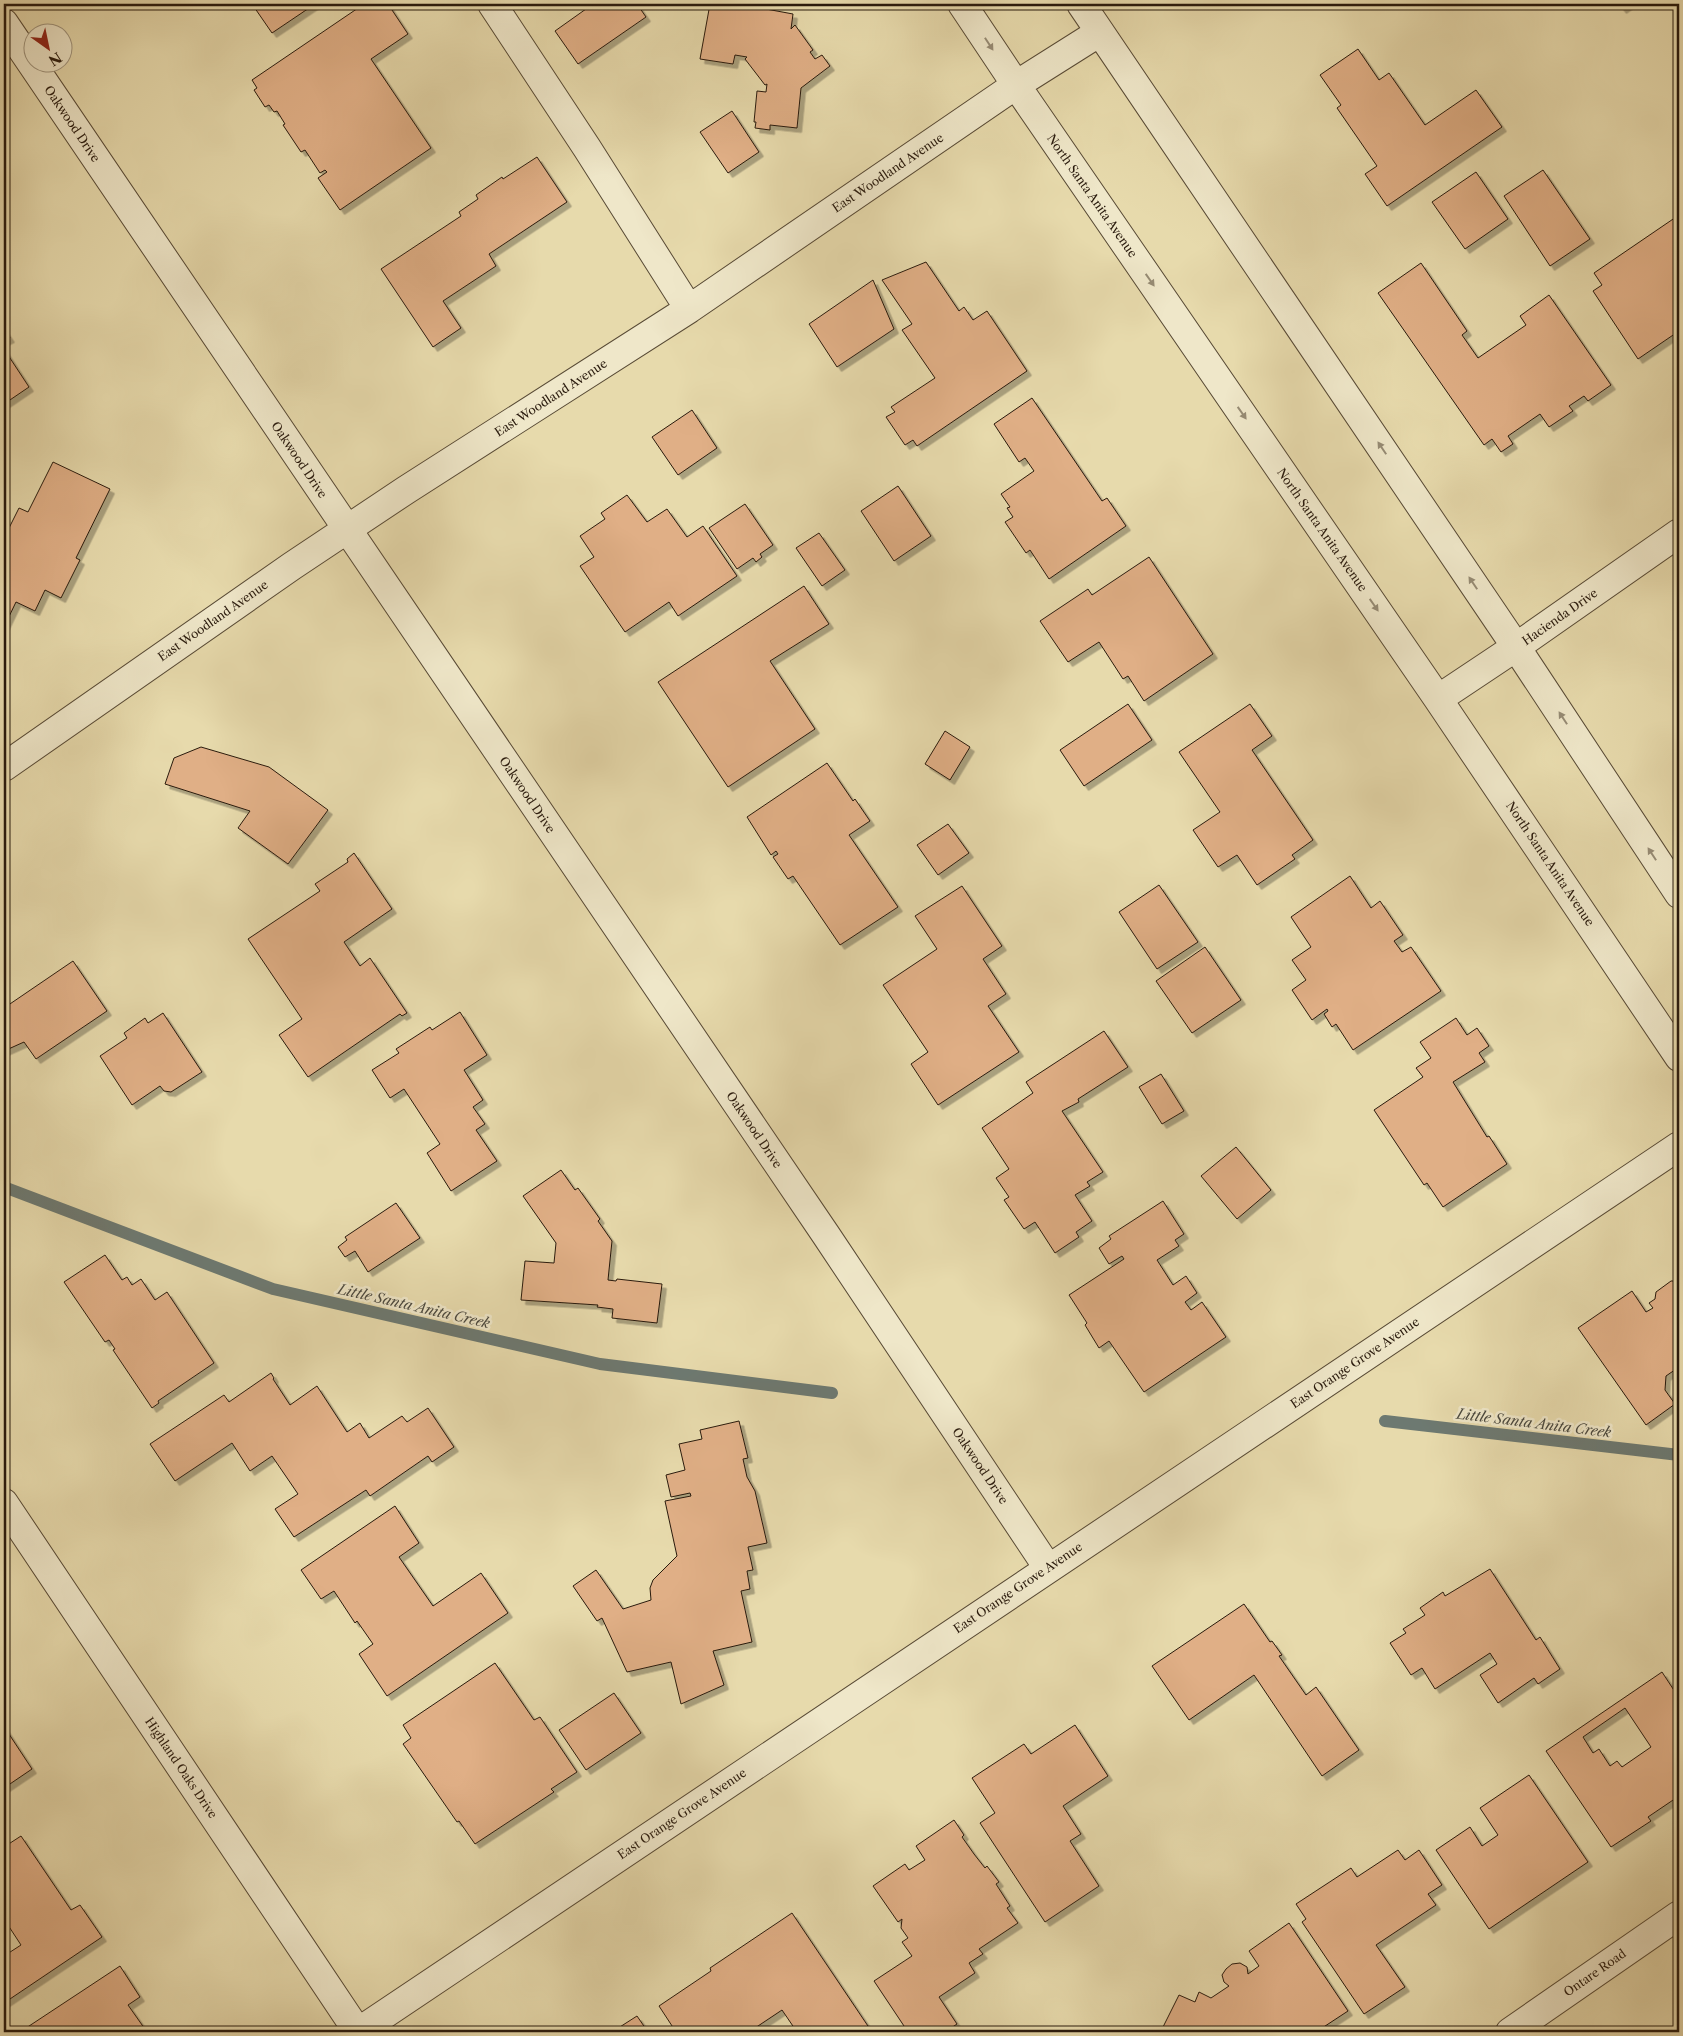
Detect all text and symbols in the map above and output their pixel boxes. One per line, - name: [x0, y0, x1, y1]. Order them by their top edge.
- north arrow: [22, 22, 72, 72]
- one-way arrow: [984, 38, 994, 51]
- text: N: [45, 48, 65, 70]
- street label: Oakwood Drive: [41, 83, 104, 165]
- street label: East Woodland Avenue: [829, 130, 946, 215]
- street label: North Santa Anita Avenue: [1044, 131, 1141, 260]
- one-way arrow: [1145, 273, 1155, 286]
- street label: East Woodland Avenue: [492, 355, 610, 440]
- one-way arrow: [1237, 407, 1247, 420]
- street label: Oakwood Drive: [268, 419, 331, 501]
- one-way arrow: [1377, 442, 1387, 455]
- street label: North Santa Anita Avenue: [1274, 465, 1371, 594]
- one-way arrow: [1468, 576, 1478, 590]
- street label: East Woodland Avenue: [155, 577, 271, 664]
- street label: Hacienda Drive: [1519, 585, 1601, 648]
- one-way arrow: [1369, 598, 1379, 612]
- one-way arrow: [1558, 711, 1568, 725]
- street label: Oakwood Drive: [496, 754, 559, 836]
- street label: North Santa Anita Avenue: [1503, 799, 1598, 929]
- one-way arrow: [1648, 847, 1657, 860]
- street label: Oakwood Drive: [723, 1089, 786, 1171]
- water label: Little Santa Anita Creek: [335, 1280, 493, 1332]
- street label: East Orange Grove Avenue: [1288, 1314, 1422, 1411]
- water label: Little Santa Anita Creek: [1455, 1404, 1613, 1441]
- street label: Oakwood Drive: [949, 1425, 1012, 1507]
- street label: East Orange Grove Avenue: [951, 1539, 1085, 1636]
- street label: Highland Oaks Drive: [142, 1714, 221, 1821]
- street label: East Orange Grove Avenue: [615, 1765, 749, 1862]
- street label: Ontare Road: [1561, 1945, 1629, 2000]

